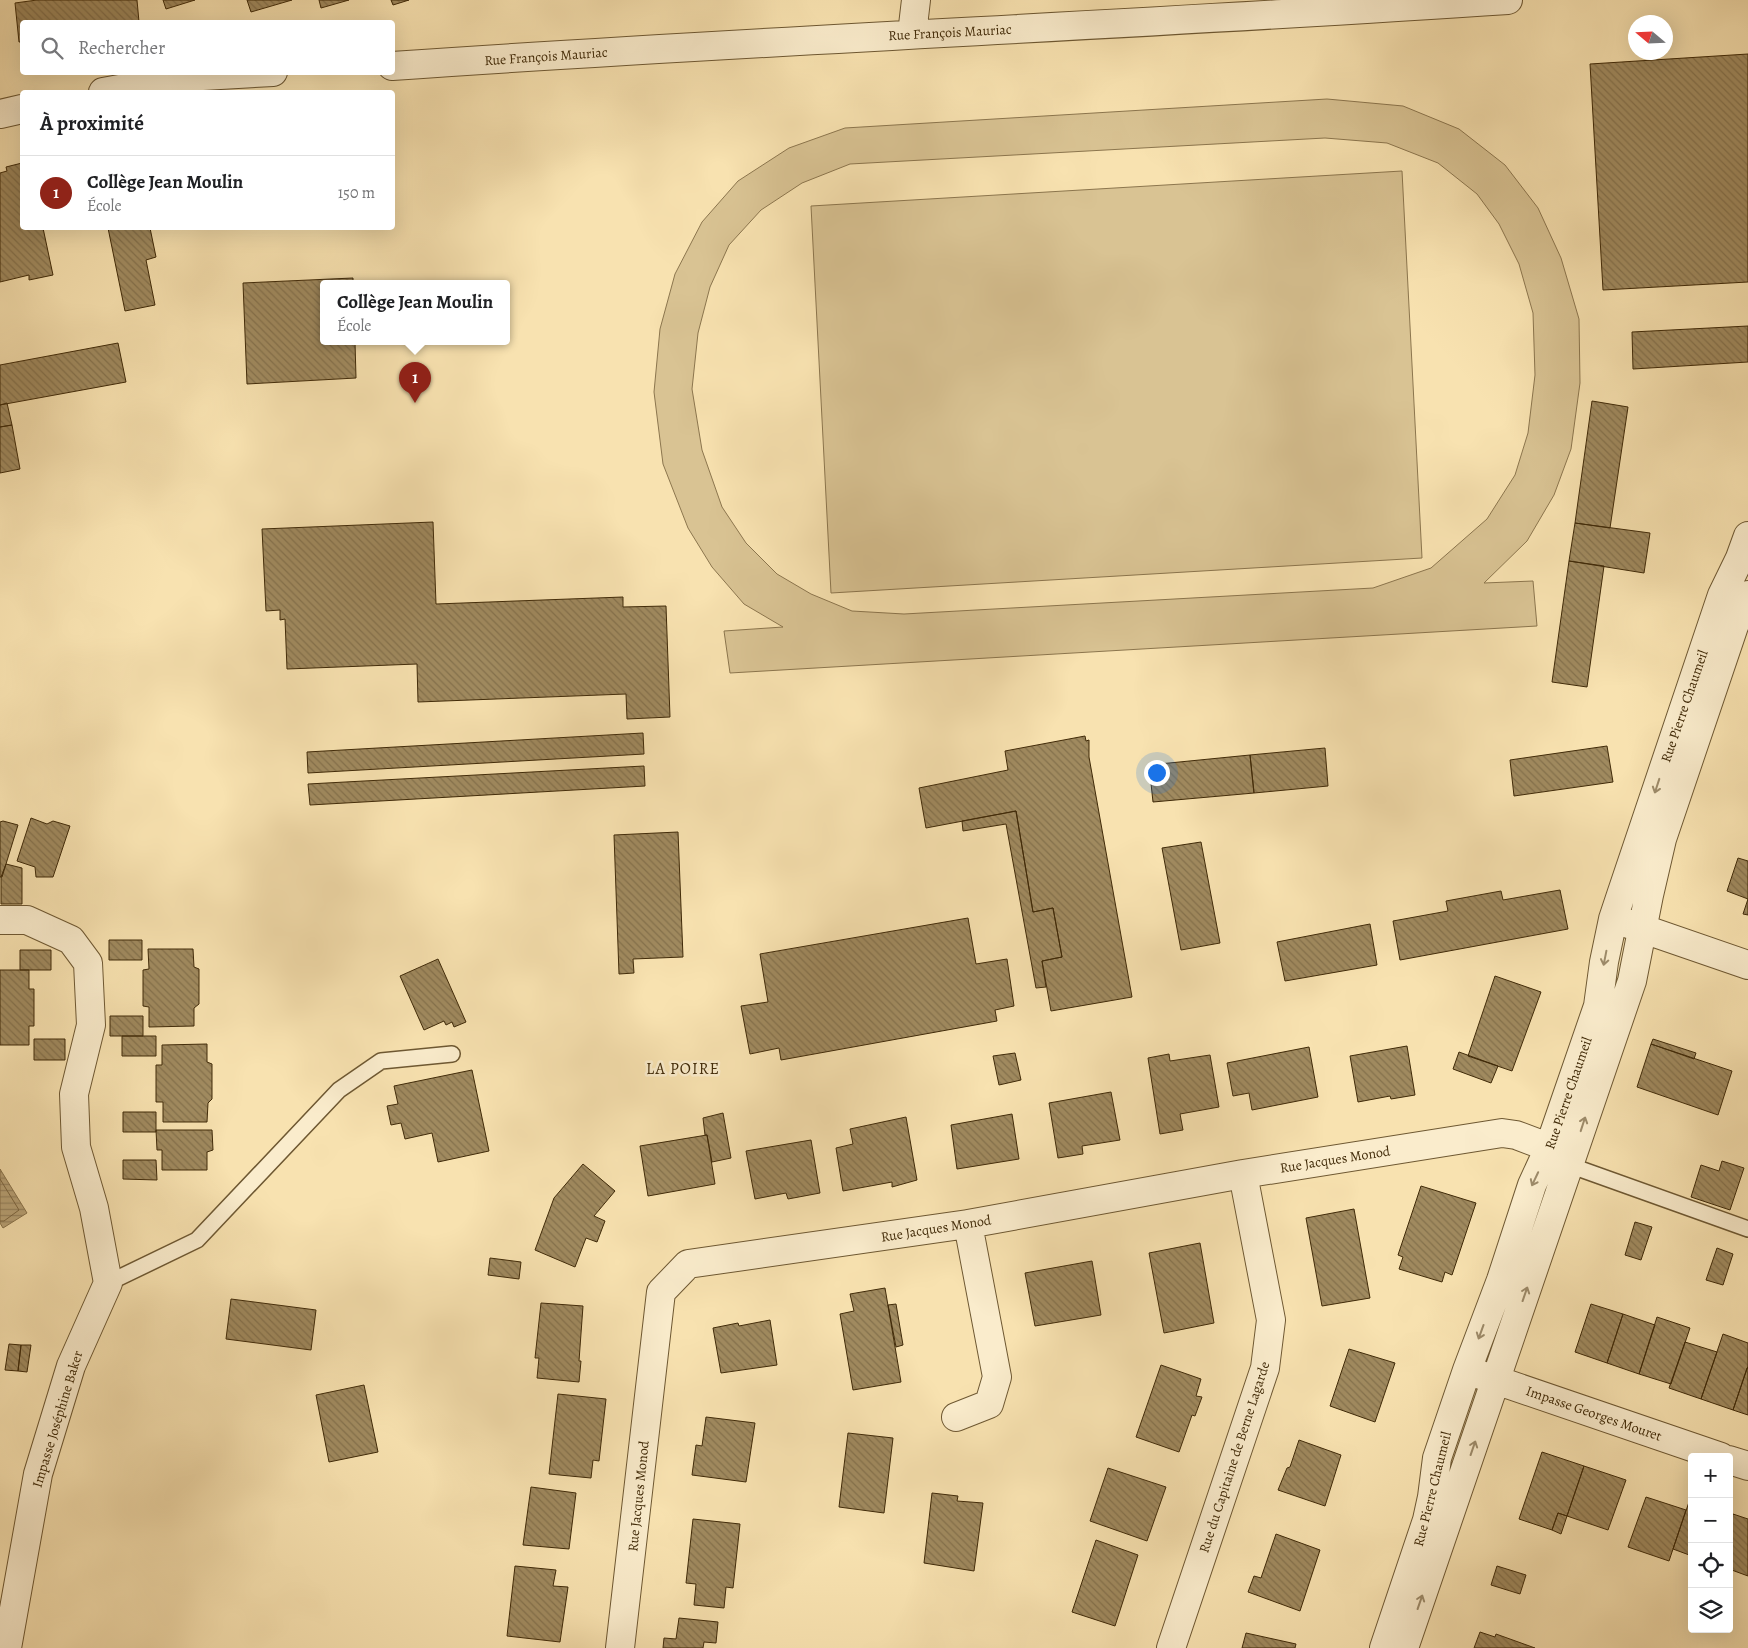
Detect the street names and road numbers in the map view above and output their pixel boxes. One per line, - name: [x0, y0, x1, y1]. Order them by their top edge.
- street label: Rue François Mauriac: [888, 20, 1012, 45]
- street label: Rue François Mauriac: [484, 43, 608, 70]
- street label: Rue Pierre Chaumeil: [1656, 647, 1713, 765]
- street label: Rue Pierre Chaumeil: [1540, 1034, 1597, 1152]
- street label: Rue Jacques Monod: [1279, 1141, 1392, 1178]
- street label: Rue Jacques Monod: [880, 1210, 993, 1247]
- street label: Impasse Joséphine Baker: [28, 1348, 88, 1490]
- street label: Rue du Capitaine de Berne Lagarde: [1195, 1359, 1274, 1555]
- street label: Impasse Georges Mouret: [1523, 1381, 1665, 1446]
- street label: Rue Pierre Chaumeil: [1409, 1429, 1456, 1549]
- street label: Rue Jacques Monod: [623, 1439, 654, 1552]

